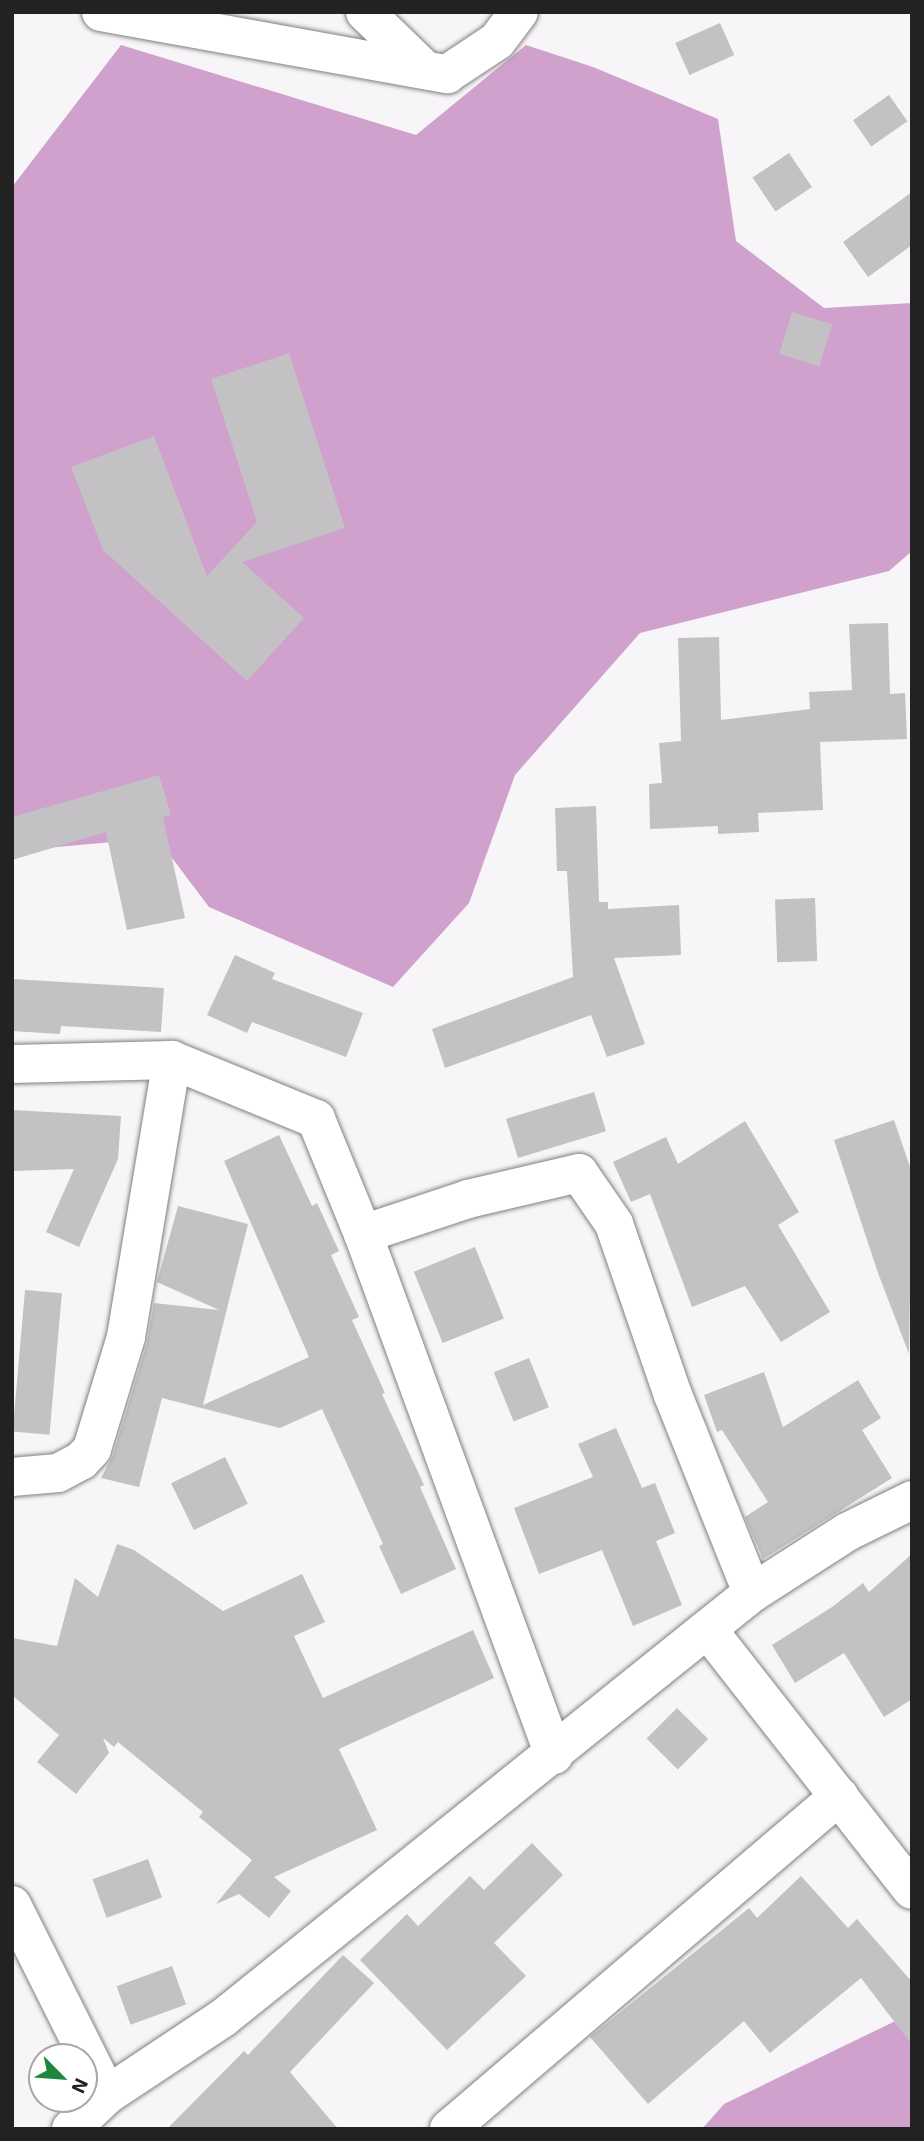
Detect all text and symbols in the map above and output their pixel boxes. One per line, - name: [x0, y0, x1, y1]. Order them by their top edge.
- north arrow: [28, 2043, 98, 2113]
- text: N: [67, 2075, 94, 2097]

